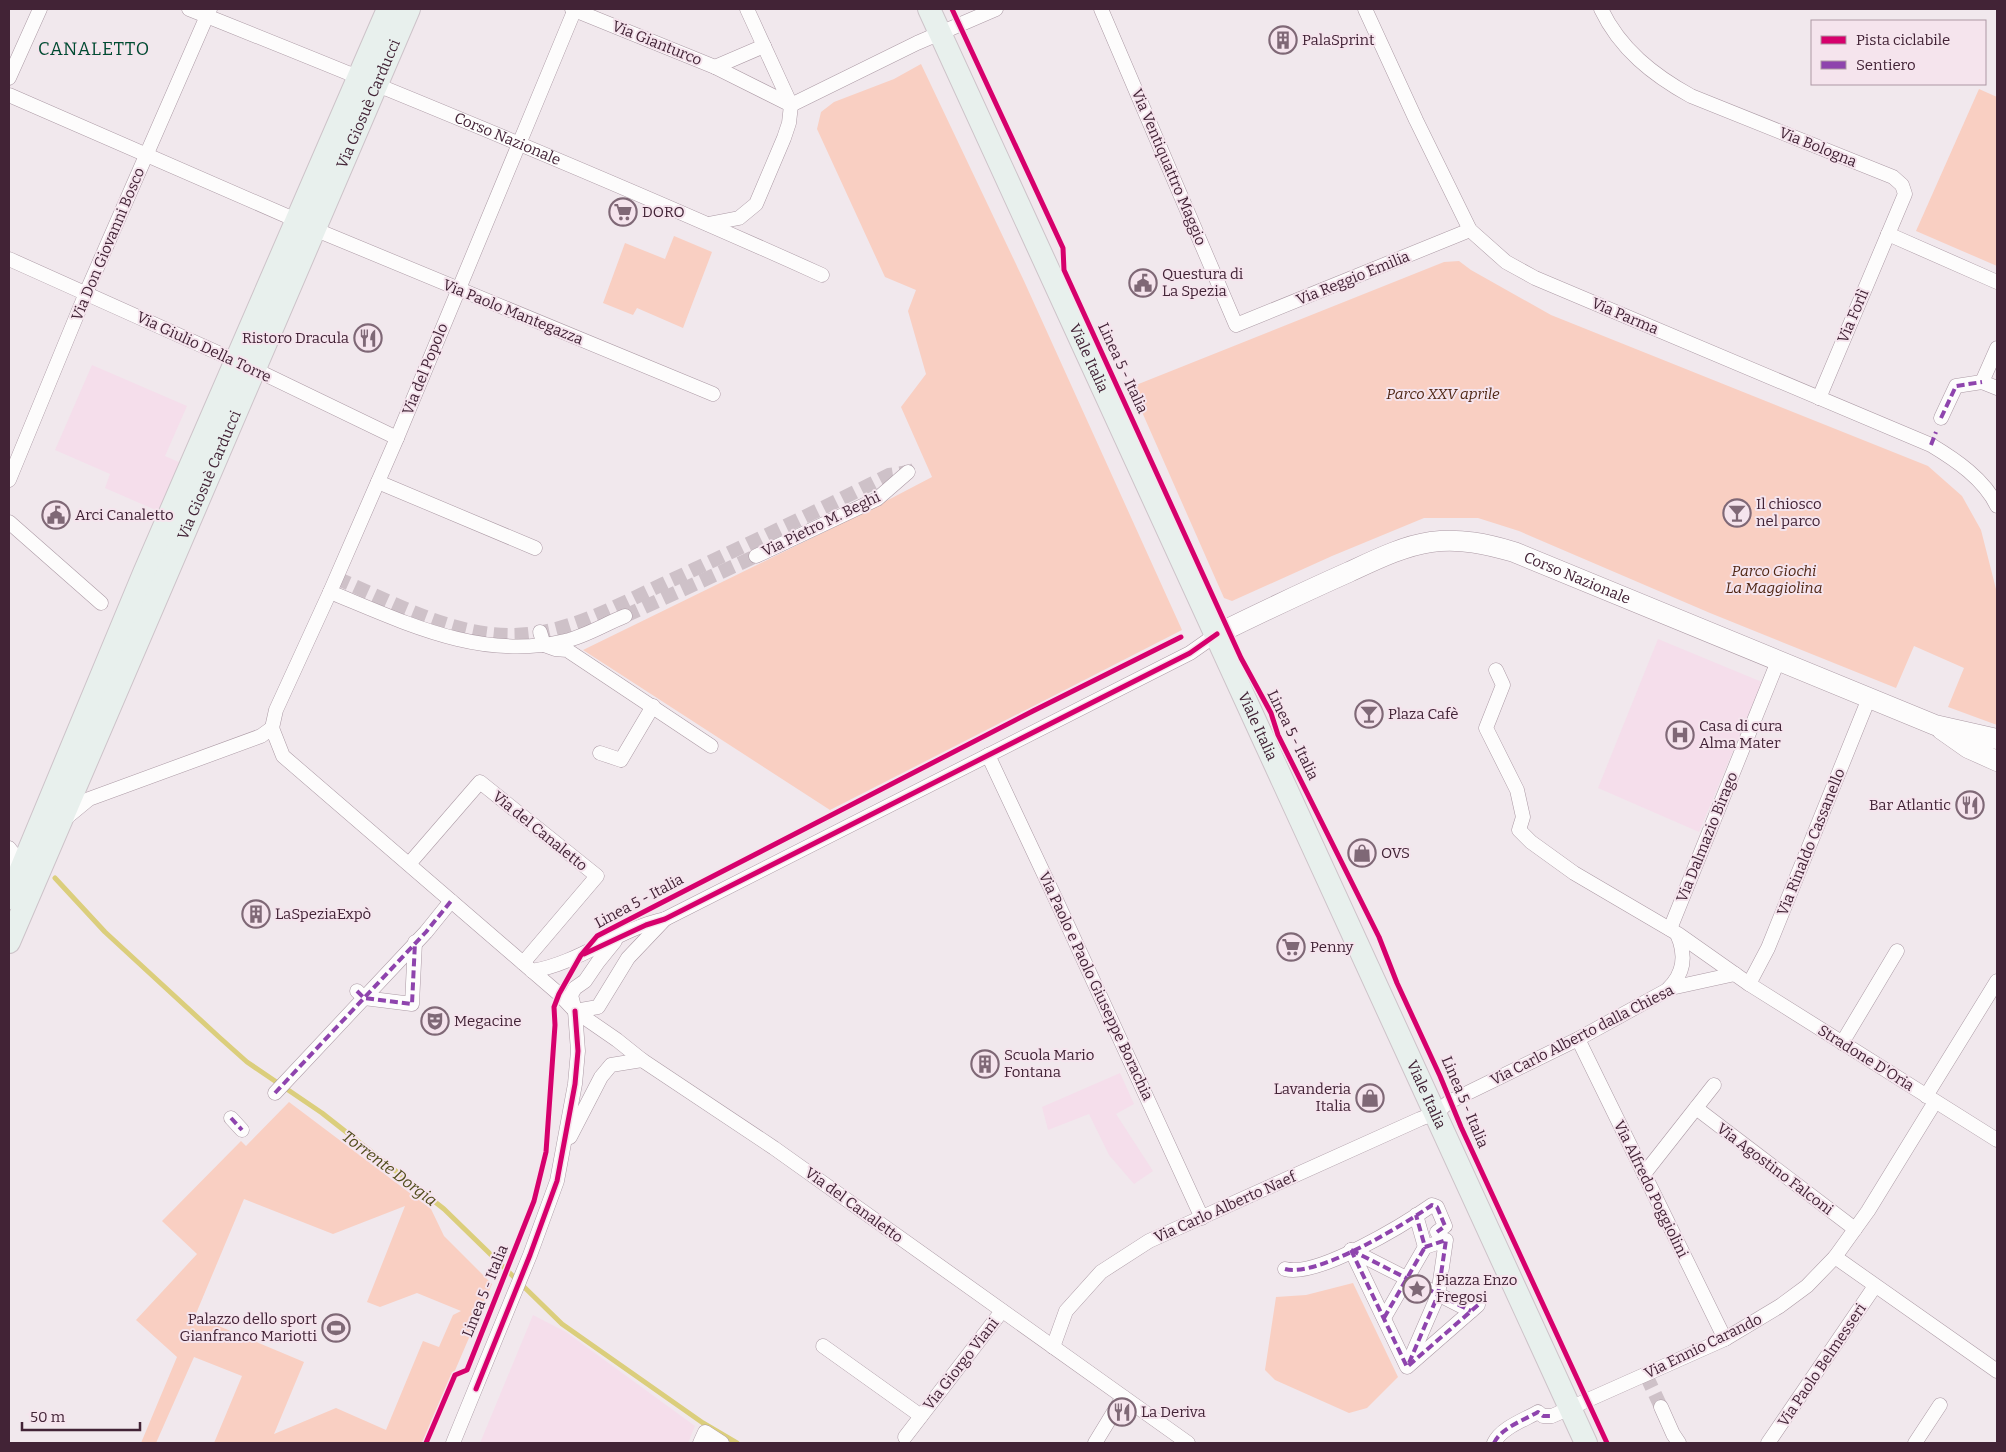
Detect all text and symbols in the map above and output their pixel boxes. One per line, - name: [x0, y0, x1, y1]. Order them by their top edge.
- street label: Via Gianturco: [609, 17, 705, 69]
- legend: [1811, 20, 1986, 85]
- building icon: PalaSprint: [1268, 25, 1298, 55]
- place label: PalaSprint: [1302, 31, 1375, 49]
- text: Pista ciclabile: [1856, 31, 1950, 49]
- street label: Via Giosuè Carducci: [333, 36, 404, 171]
- district label: CANALETTO: [38, 38, 150, 60]
- text: Sentiero: [1856, 56, 1916, 74]
- street label: Via Ventiquattro Maggio: [1128, 86, 1210, 248]
- street label: Corso Nazionale: [452, 109, 564, 169]
- street label: Via Bologna: [1777, 123, 1859, 171]
- street label: Via Don Giovanni Bosco: [68, 165, 148, 323]
- supermarket icon: DORO: [608, 197, 638, 227]
- place label: DORO: [642, 203, 685, 221]
- street label: Via Reggio Emilia: [1294, 247, 1412, 309]
- place label: Questura di La Spezia: [1162, 265, 1244, 300]
- public building icon: Questura di La Spezia: [1128, 268, 1158, 298]
- street label: Via Paolo Mantegazza: [440, 276, 586, 348]
- street label: Via Forlì: [1834, 286, 1873, 346]
- street label: Via Parma: [1589, 294, 1661, 338]
- street label: Via Giulio Della Torre: [134, 308, 274, 386]
- street label: Via del Popolo: [398, 320, 452, 418]
- street label: Linea 5 - Italia: [1094, 320, 1152, 416]
- street label: Viale Italia: [1065, 321, 1112, 395]
- restaurant icon: Ristoro Dracula: [353, 323, 383, 353]
- place label: Ristoro Dracula: [242, 329, 349, 347]
- park label: Parco XXV aprile: [1386, 385, 1500, 403]
- street label: Via Giosuè Carducci: [174, 407, 245, 542]
- street label: Via Pietro M. Beghi: [759, 487, 883, 560]
- place label: Il chiosco nel parco: [1756, 495, 1822, 530]
- bar icon: Il chiosco nel parco: [1722, 498, 1752, 528]
- public building icon: Arci Canaletto: [41, 500, 71, 530]
- place label: Arci Canaletto: [75, 506, 174, 524]
- street label: Corso Nazionale: [1521, 548, 1633, 608]
- park label: Parco Giochi La Maggiolina: [1726, 562, 1822, 597]
- street label: Linea 5 - Italia: [1263, 687, 1323, 783]
- street label: Viale Italia: [1234, 689, 1281, 763]
- bar icon: Plaza Cafè: [1354, 699, 1384, 729]
- place label: Plaza Cafè: [1388, 705, 1458, 723]
- place label: Casa di cura Alma Mater: [1699, 717, 1782, 752]
- hospital icon: Casa di cura Alma Mater: [1665, 720, 1695, 750]
- street label: Via Rinaldo Cassanello: [1773, 766, 1849, 918]
- street label: Via Dalmazio Birago: [1673, 769, 1741, 905]
- street label: Via del Canaletto: [489, 787, 591, 875]
- restaurant icon: Bar Atlantic: [1955, 790, 1985, 820]
- place label: Bar Atlantic: [1869, 796, 1951, 814]
- shop icon: OVS: [1347, 838, 1377, 868]
- place label: OVS: [1381, 844, 1410, 862]
- street label: Via Paolo e Paolo Giuseppe Borachia: [1035, 869, 1157, 1103]
- street label: Linea 5 - Italia: [592, 870, 686, 932]
- building icon: LaSpeziaExpò: [241, 899, 271, 929]
- place label: LaSpeziaExpò: [275, 905, 371, 923]
- supermarket icon: Penny: [1276, 932, 1306, 962]
- place label: Penny: [1310, 938, 1353, 956]
- street label: Via Carlo Alberto dalla Chiesa: [1487, 981, 1677, 1089]
- theatre icon: Megacine: [420, 1006, 450, 1036]
- place label: Megacine: [454, 1012, 521, 1030]
- street label: Stradone D'Oria: [1815, 1021, 1917, 1095]
- place label: Scuola Mario Fontana: [1004, 1046, 1094, 1081]
- building icon: Scuola Mario Fontana: [970, 1049, 1000, 1079]
- street label: Linea 5 - Italia: [1438, 1053, 1492, 1151]
- street label: Viale Italia: [1403, 1057, 1450, 1132]
- place label: Lavanderia Italia: [1274, 1080, 1351, 1115]
- shop icon: Lavanderia Italia: [1355, 1083, 1385, 1113]
- street label: Via Alfredo Poggiolini: [1610, 1118, 1692, 1261]
- street label: Via Agostino Falconi: [1713, 1119, 1837, 1219]
- water label: Torrente Dorgia: [339, 1127, 441, 1210]
- street label: Via del Canaletto: [802, 1163, 906, 1247]
- street label: Via Carlo Alberto Naef: [1151, 1167, 1300, 1246]
- street label: Linea 5 - Italia: [458, 1242, 512, 1340]
- place label: Piazza Enzo Fregosi: [1436, 1271, 1517, 1306]
- place icon: Piazza Enzo Fregosi: [1402, 1274, 1432, 1304]
- street label: Via Paolo Belmesseri: [1774, 1300, 1870, 1430]
- place label: Palazzo dello sport Gianfranco Mariotti: [179, 1310, 318, 1345]
- street label: Via Ennio Carando: [1641, 1310, 1765, 1382]
- sports icon: Palazzo dello sport Gianfranco Mariotti: [321, 1313, 351, 1343]
- street label: Via Giorgo Viani: [920, 1314, 1003, 1414]
- restaurant icon: La Deriva: [1107, 1397, 1137, 1427]
- scale bar: [22, 1400, 140, 1432]
- place label: La Deriva: [1141, 1403, 1206, 1421]
- text: 50 m: [30, 1408, 66, 1426]

